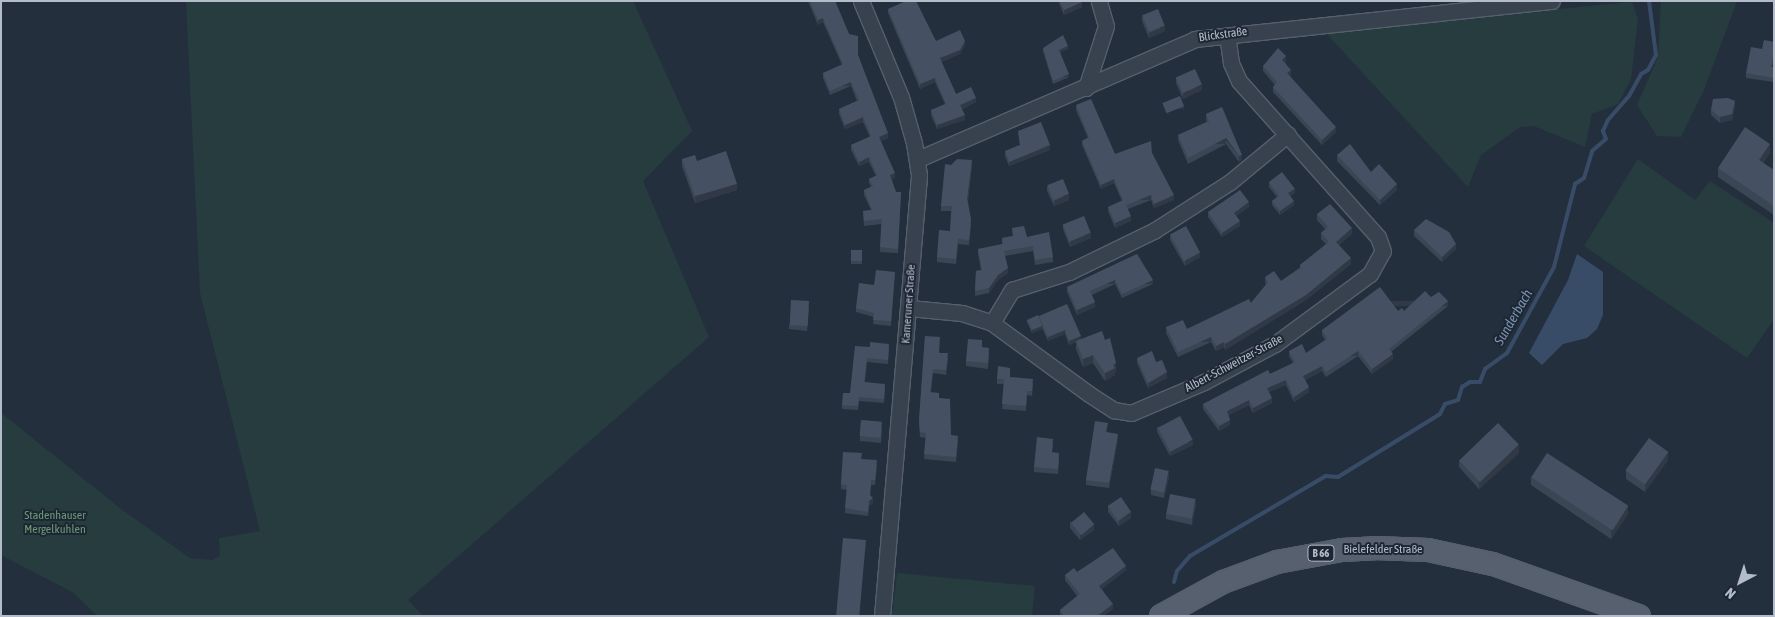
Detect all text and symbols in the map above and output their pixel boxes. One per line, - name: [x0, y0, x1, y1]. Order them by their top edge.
- street label: Blickstraße: [1198, 24, 1248, 46]
- street label: Kameruner Straße: [899, 264, 919, 344]
- water label: Sunderbach: [1490, 286, 1536, 348]
- street label: Albert-Schweitzer-Straße: [1183, 332, 1285, 396]
- park label: Stadenhauser Mergelkuhlen: [24, 509, 86, 537]
- street label: Bielefelder Straße: [1343, 543, 1423, 557]
- road number: B 66: [1307, 544, 1335, 562]
- north arrow: [1715, 557, 1765, 607]
- text: N: [1722, 585, 1739, 602]

